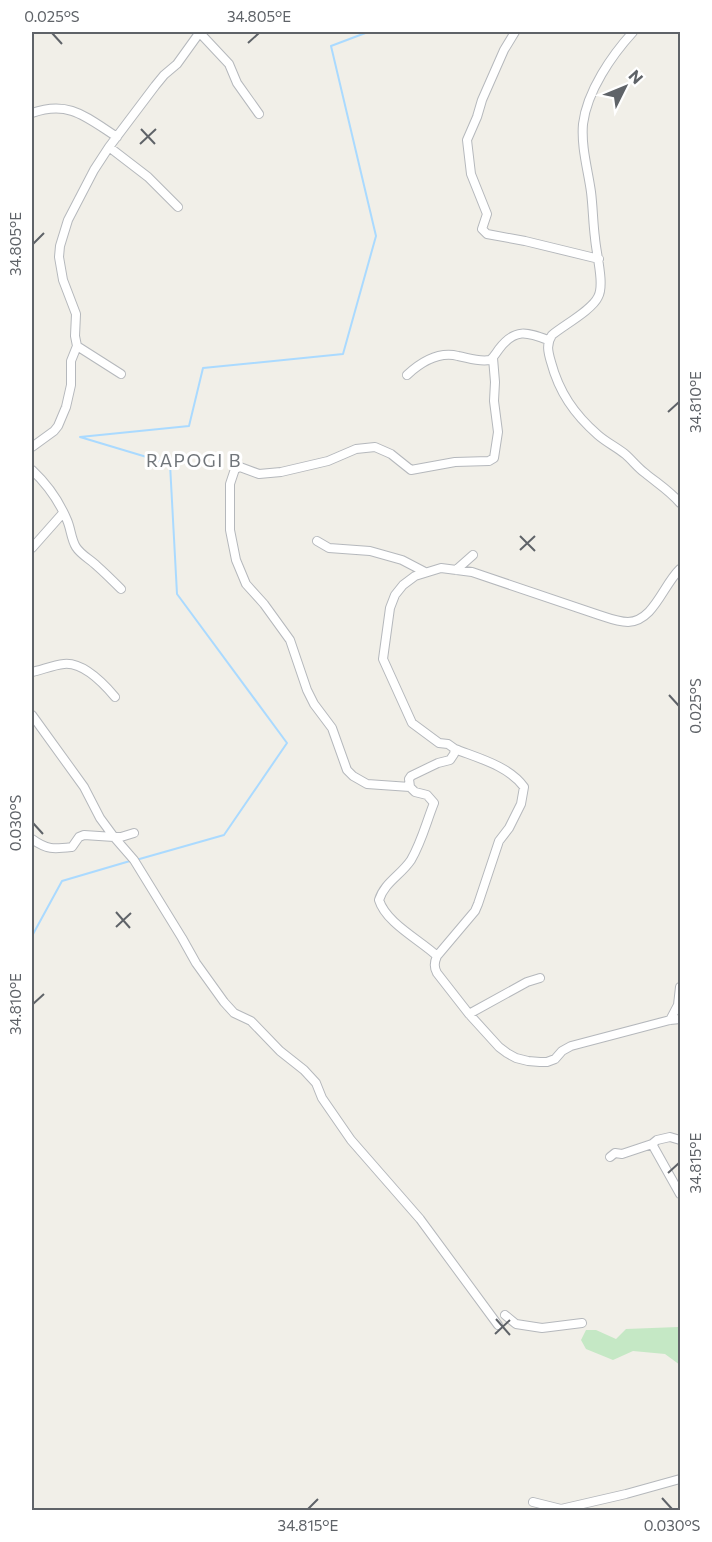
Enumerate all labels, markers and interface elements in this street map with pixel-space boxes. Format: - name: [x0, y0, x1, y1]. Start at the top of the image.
- text: 0.025°S: [24, 7, 80, 25]
- text: 34.805°E: [227, 7, 291, 25]
- north arrow: [595, 57, 655, 117]
- text: N: [625, 66, 647, 87]
- text: 34.805°E: [6, 212, 24, 276]
- text: 34.810°E: [686, 371, 704, 433]
- district label: RAPOGI B: [146, 449, 242, 471]
- text: 0.025°S: [686, 678, 704, 734]
- text: 0.030°S: [6, 794, 24, 851]
- text: 34.810°E: [6, 973, 24, 1035]
- text: 34.815°E: [686, 1132, 704, 1193]
- text: 34.815°E: [278, 1516, 339, 1534]
- text: 0.030°S: [644, 1516, 701, 1534]

